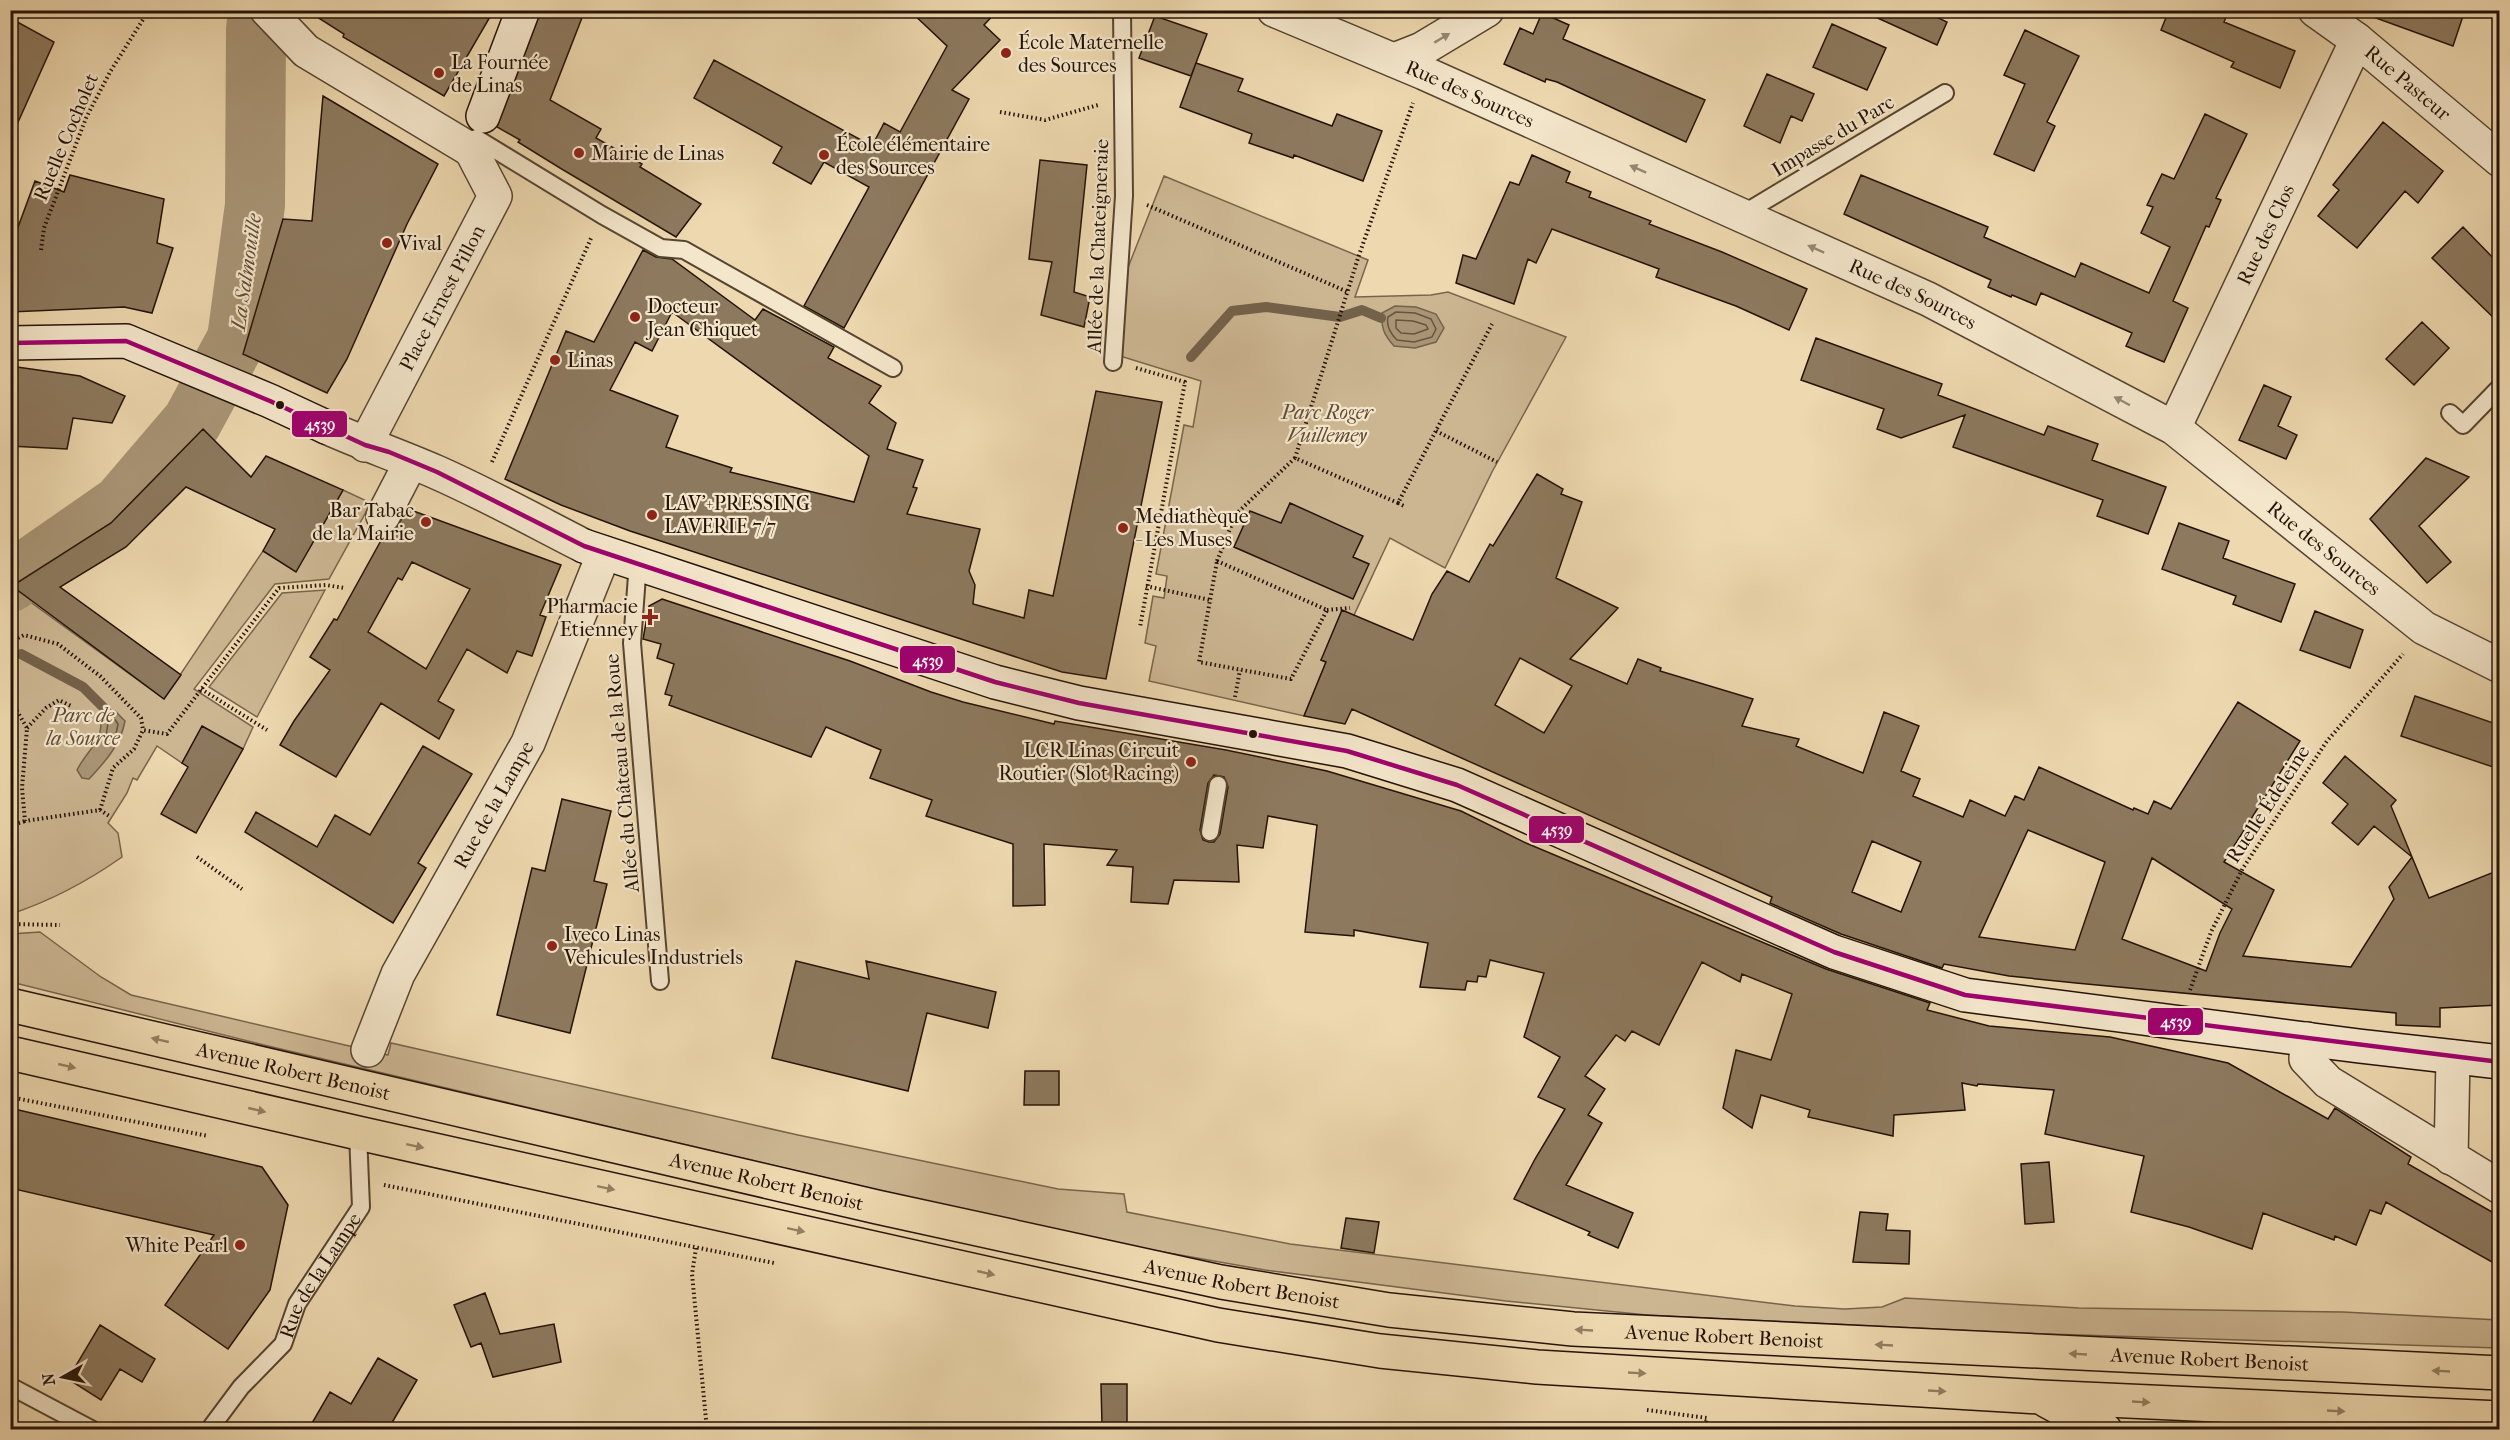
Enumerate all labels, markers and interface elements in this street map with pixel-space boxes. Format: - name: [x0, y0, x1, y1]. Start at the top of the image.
- place label: École Maternelle des Sources: [1018, 30, 1164, 77]
- one-way arrow: [1434, 32, 1450, 43]
- street label: Rue Pasteur: [2360, 40, 2456, 126]
- marker: École Maternelle des Sources: [999, 46, 1013, 60]
- place label: La Fournée de Linas: [451, 51, 548, 97]
- street label: Rue des Sources: [1402, 55, 1538, 132]
- marker: La Fournée de Linas: [432, 66, 446, 80]
- street label: Ruelle Cocholet: [29, 70, 103, 204]
- street label: Impasse du Parc: [1768, 90, 1898, 181]
- place label: École élémentaire des Sources: [836, 132, 990, 179]
- street label: Allée de la Chateigneraie: [1083, 138, 1113, 355]
- place label: Mairie de Linas: [591, 142, 724, 165]
- marker: Mairie de Linas: [572, 146, 586, 160]
- marker: École élémentaire des Sources: [817, 148, 831, 162]
- one-way arrow: [1629, 164, 1647, 174]
- street label: Rue des Clos: [2232, 180, 2299, 288]
- water label: La Salmouille: [226, 212, 266, 334]
- street label: Place Ernest Pillon: [394, 221, 490, 375]
- place label: Vival: [398, 232, 443, 255]
- marker: Vival: [380, 236, 394, 250]
- one-way arrow: [1808, 244, 1825, 253]
- street label: Rue des Sources: [1846, 254, 1980, 334]
- place label: Docteur Jean Chiquet: [645, 295, 758, 341]
- marker: Docteur Jean Chiquet: [628, 310, 642, 324]
- place label: Linas: [567, 349, 613, 372]
- marker: Linas: [548, 353, 562, 367]
- one-way arrow: [2114, 396, 2131, 406]
- unlabelled marker: [274, 399, 286, 411]
- park label: Parc Roger Vuillemey: [1280, 401, 1375, 447]
- line badge: 4539: [291, 410, 348, 438]
- text: 4539: [304, 415, 335, 435]
- place label: LAV'+PRESSING LAVERIE 7/7: [664, 492, 810, 538]
- street label: Rue des Sources: [2263, 496, 2385, 600]
- place label: Bar Tabac de la Mairie: [312, 499, 414, 545]
- place label: Mediathèque - Les Muses: [1135, 505, 1249, 551]
- marker: LAV'+PRESSING LAVERIE 7/7: [645, 508, 659, 522]
- marker: Bar Tabac de la Mairie: [419, 515, 433, 529]
- marker: Mediathèque - Les Muses: [1116, 521, 1130, 535]
- place label: Pharmacie Etienney: [547, 595, 639, 641]
- marker: Pharmacie Etienney: [643, 610, 657, 624]
- line badge: 4539: [899, 645, 956, 674]
- text: 4539: [912, 651, 943, 671]
- street label: Allée du Château de la Roue: [600, 653, 644, 894]
- park label: Parc de la Source: [45, 704, 121, 750]
- unlabelled marker: [1247, 728, 1259, 740]
- street label: Rue de la Lampe: [448, 737, 538, 872]
- place label: LCR Linas Circuit Routier (Slot Racing): [999, 739, 1179, 785]
- street label: Ruelle Édeleine: [2221, 740, 2315, 867]
- marker: LCR Linas Circuit Routier (Slot Racing): [1184, 755, 1198, 769]
- line badge: 4539: [1528, 815, 1585, 844]
- text: 4539: [1541, 820, 1572, 840]
- place label: Iveco Linas Vehicules Industriels: [563, 923, 743, 969]
- marker: Iveco Linas Vehicules Industriels: [545, 939, 559, 953]
- line badge: 4539: [2147, 1007, 2204, 1036]
- text: 4539: [2160, 1012, 2191, 1032]
- one-way arrow: [151, 1035, 169, 1045]
- street label: Avenue Robert Benoist: [193, 1037, 393, 1105]
- one-way arrow: [58, 1062, 77, 1071]
- one-way arrow: [248, 1106, 267, 1115]
- one-way arrow: [406, 1142, 425, 1151]
- street label: Avenue Robert Benoist: [666, 1147, 866, 1215]
- one-way arrow: [596, 1184, 615, 1194]
- street label: Rue de la Lampe: [274, 1208, 366, 1341]
- one-way arrow: [787, 1226, 805, 1236]
- place label: White Pearl: [124, 1234, 228, 1257]
- marker: White Pearl: [233, 1238, 247, 1252]
- street label: Avenue Robert Benoist: [1141, 1254, 1341, 1313]
- one-way arrow: [977, 1269, 996, 1278]
- street label: Avenue Robert Benoist: [1624, 1320, 1824, 1352]
- one-way arrow: [1575, 1325, 1594, 1334]
- one-way arrow: [1874, 1340, 1893, 1349]
- street label: Avenue Robert Benoist: [2109, 1343, 2309, 1375]
- north arrow: [33, 1347, 93, 1407]
- one-way arrow: [2069, 1349, 2088, 1358]
- one-way arrow: [2432, 1366, 2451, 1375]
- one-way arrow: [1628, 1369, 1647, 1378]
- text: N: [38, 1371, 59, 1387]
- one-way arrow: [1927, 1387, 1946, 1396]
- one-way arrow: [2131, 1397, 2150, 1406]
- one-way arrow: [2326, 1406, 2345, 1415]

